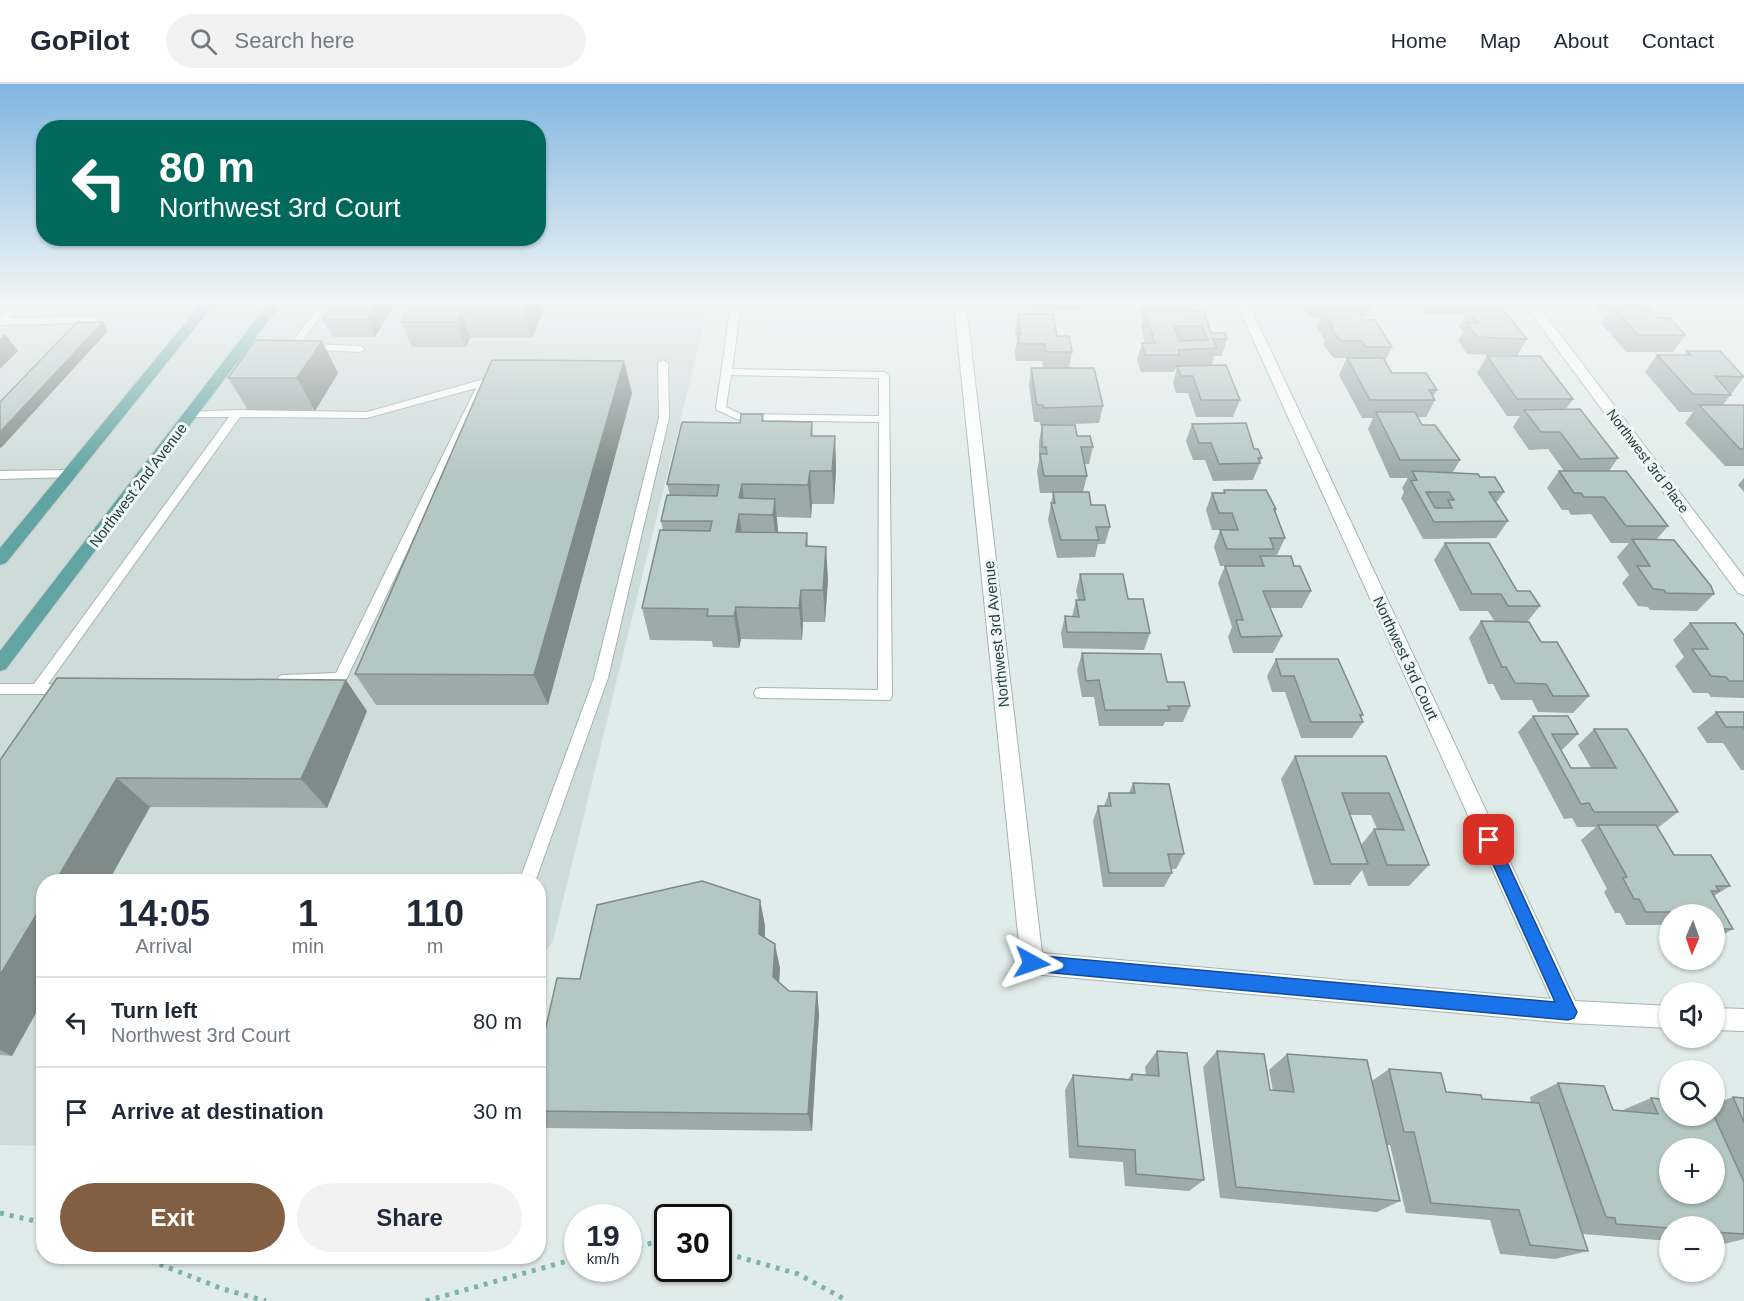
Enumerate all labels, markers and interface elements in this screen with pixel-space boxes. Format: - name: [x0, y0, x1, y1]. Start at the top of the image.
- search box: [166, 14, 586, 68]
- text: GoPilot: [30, 25, 130, 56]
- icon: search: [187, 25, 220, 58]
- text: Search here: [235, 28, 354, 53]
- text: Home: [1391, 29, 1447, 52]
- text: Map: [1480, 29, 1521, 52]
- text: About: [1554, 29, 1609, 52]
- text: Contact: [1642, 29, 1714, 52]
- icon: left: [60, 144, 138, 222]
- text: 80 m: [159, 144, 255, 191]
- text: Northwest 3rd Court: [159, 193, 401, 223]
- street label: Northwest 3rd Place: [1604, 406, 1692, 516]
- street label: Northwest 2nd Avenue: [86, 420, 190, 550]
- street label: Northwest 3rd Avenue: [980, 560, 1012, 708]
- street label: Northwest 3rd Court: [1370, 594, 1442, 723]
- pin: [1463, 814, 1514, 865]
- icon: arrive: [1472, 823, 1505, 856]
- text: 14:05: [118, 893, 210, 934]
- text: 1: [298, 893, 318, 934]
- text: 110: [406, 893, 464, 934]
- north arrow: [1659, 904, 1725, 970]
- map controls: [1659, 904, 1725, 1282]
- position arrow: [1000, 931, 1064, 995]
- text: Arrival: [136, 935, 192, 957]
- text: min: [292, 935, 324, 957]
- text: m: [427, 935, 443, 957]
- button: sound: [1659, 982, 1725, 1048]
- text: Turn left: [111, 998, 197, 1023]
- icon: left: [60, 1006, 93, 1039]
- text: 80 m: [473, 1009, 522, 1034]
- text: Northwest 3rd Court: [111, 1024, 290, 1046]
- button: search: [1659, 1060, 1725, 1126]
- icon: arrive: [60, 1096, 93, 1129]
- text: Arrive at destination: [111, 1099, 324, 1124]
- text: 30 m: [473, 1099, 522, 1124]
- button: +: [1659, 1138, 1725, 1204]
- button: Exit: [60, 1183, 285, 1252]
- button: Share: [297, 1183, 522, 1252]
- speed limit sign: 30: [654, 1204, 732, 1282]
- button: −: [1659, 1216, 1725, 1282]
- text: 19: [586, 1219, 620, 1252]
- text: km/h: [587, 1250, 619, 1267]

